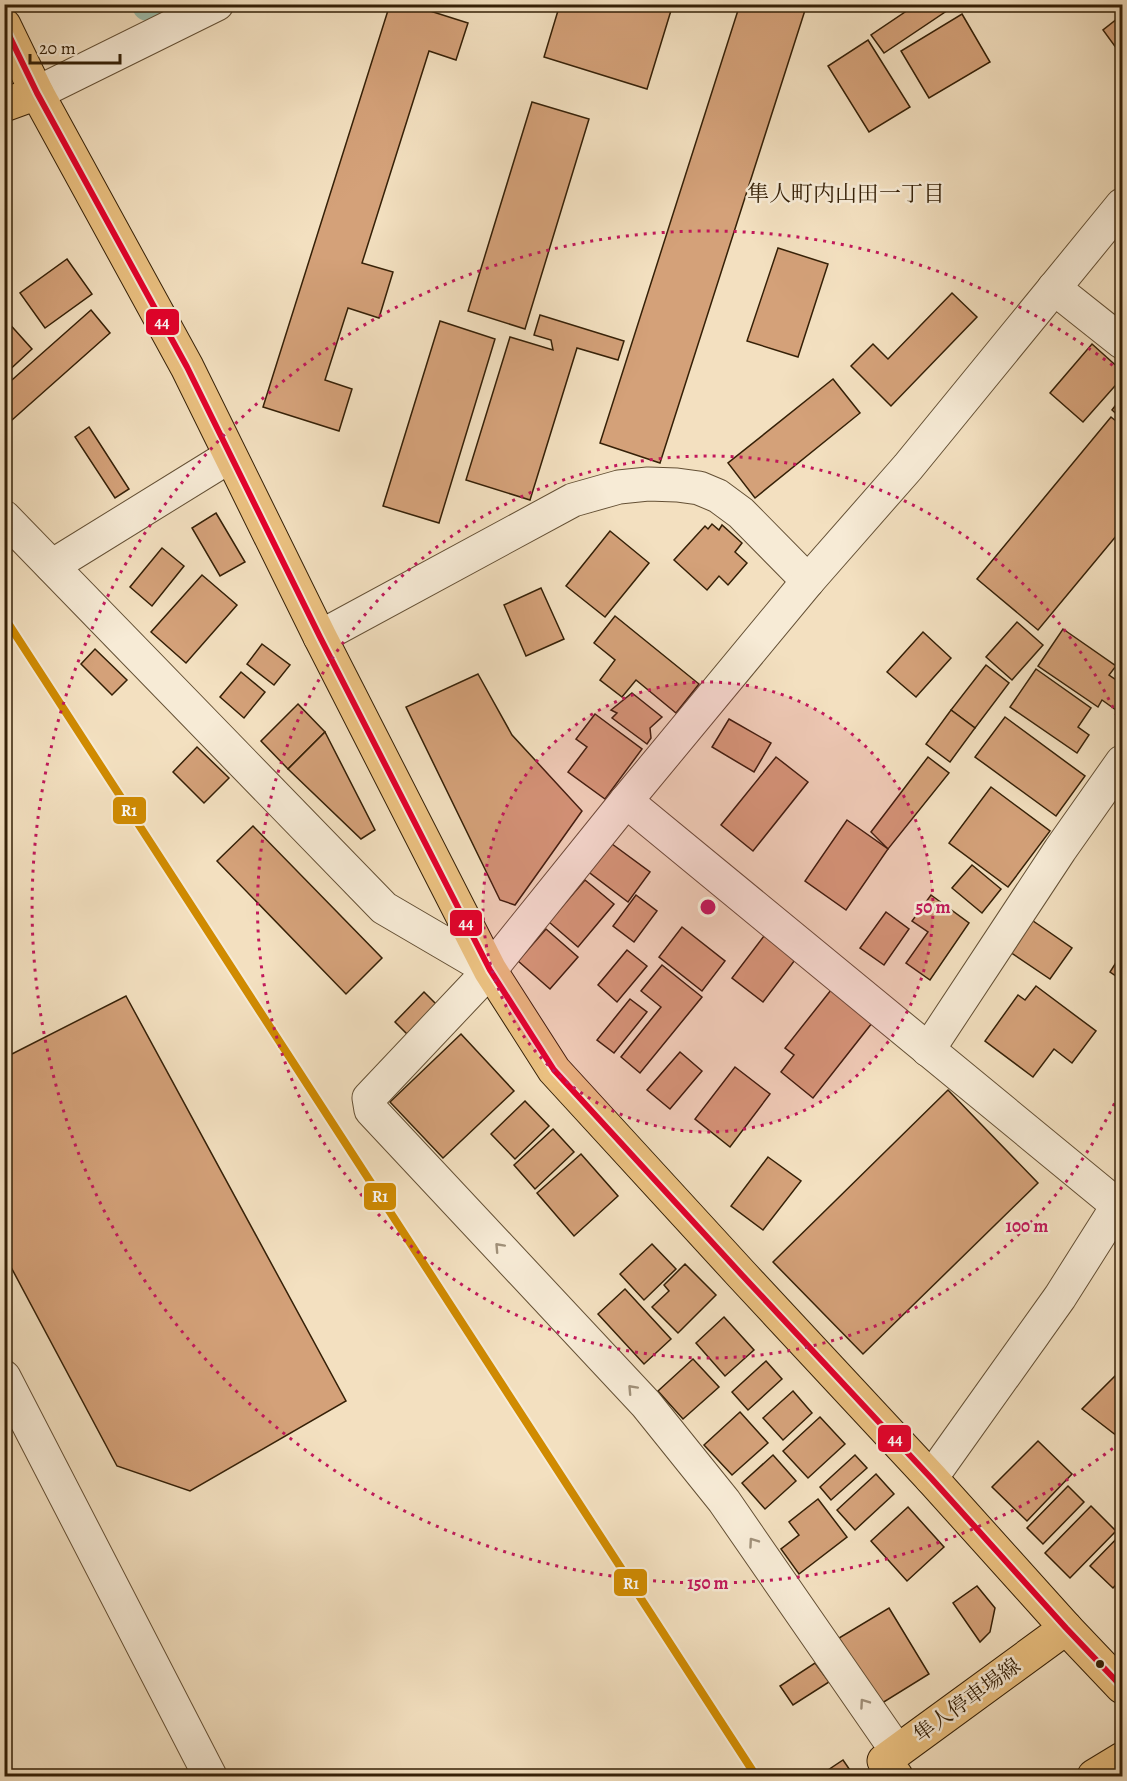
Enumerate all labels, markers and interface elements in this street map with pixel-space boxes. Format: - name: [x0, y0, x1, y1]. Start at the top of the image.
- scale bar: [30, 27, 120, 65]
- text: 20 m: [39, 36, 76, 60]
- district label: 隼人町内山田一丁目: [747, 179, 945, 209]
- line badge: 44: [145, 308, 180, 336]
- text: 44: [154, 312, 170, 334]
- line badge: R1: [112, 796, 147, 825]
- text: R1: [121, 800, 137, 822]
- text: 50 m: [916, 895, 950, 919]
- centre of rings: [698, 897, 718, 917]
- line badge: 44: [449, 909, 483, 937]
- text: 44: [458, 913, 474, 935]
- line badge: R1: [363, 1182, 397, 1211]
- text: R1: [372, 1186, 388, 1208]
- text: 100 m: [1006, 1214, 1048, 1238]
- one-way arrow: [495, 1244, 506, 1254]
- one-way arrow: [628, 1386, 639, 1396]
- line badge: 44: [877, 1424, 912, 1453]
- text: 44: [887, 1429, 903, 1451]
- one-way arrow: [749, 1538, 760, 1549]
- line badge: R1: [613, 1568, 648, 1597]
- text: 150 m: [687, 1571, 729, 1595]
- text: R1: [623, 1573, 639, 1595]
- street label: 隼人停車場線: [908, 1652, 1026, 1748]
- unlabelled marker: [1094, 1658, 1106, 1670]
- one-way arrow: [860, 1698, 871, 1709]

